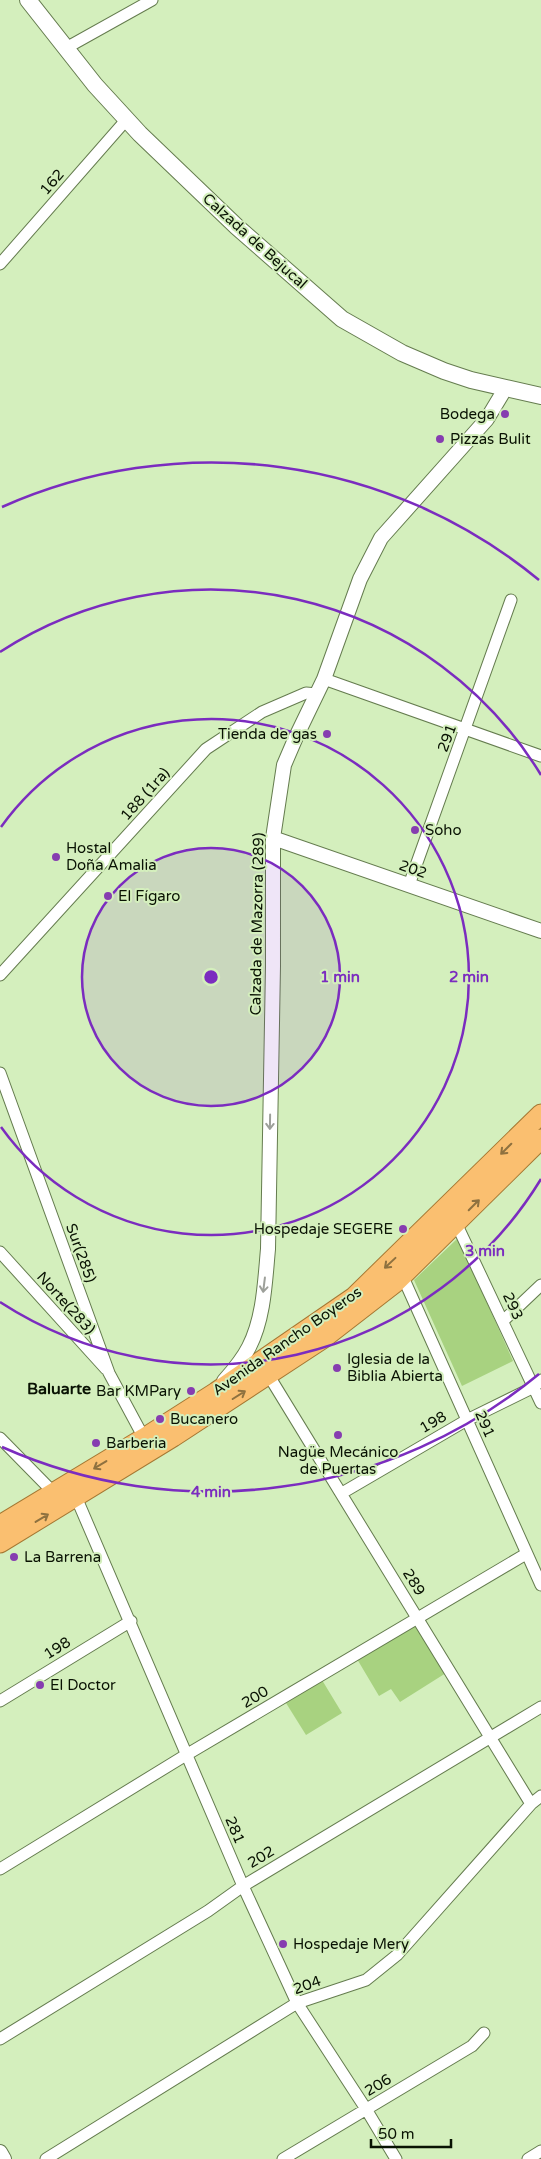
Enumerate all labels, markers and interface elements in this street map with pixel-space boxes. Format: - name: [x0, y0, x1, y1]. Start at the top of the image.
- street label: 162: [36, 165, 68, 199]
- street label: Calzada de Bejucal: [199, 189, 311, 293]
- place label: Bodega: [440, 405, 495, 423]
- marker: Bodega: [499, 408, 511, 420]
- place label: Pizzas Bulit: [450, 430, 531, 448]
- marker: Pizzas Bulit: [434, 433, 446, 445]
- street label: 291: [434, 722, 460, 754]
- place label: Tienda de gas: [218, 725, 317, 743]
- marker: Tienda de gas: [321, 728, 333, 740]
- street label: 188 (1ra): [117, 764, 173, 824]
- place label: Soho: [425, 821, 462, 839]
- marker: Soho: [409, 824, 421, 836]
- street label: Calzada de Mazorra (289): [246, 832, 268, 1016]
- place label: Hostal Doña Amalia: [66, 839, 157, 874]
- marker: Hostal Doña Amalia: [50, 851, 62, 863]
- street label: 202: [397, 856, 429, 882]
- place label: El Fígaro: [118, 887, 180, 905]
- marker: El Fígaro: [102, 890, 114, 902]
- centre of rings: [202, 968, 220, 986]
- text: 1 min: [320, 968, 360, 986]
- text: 2 min: [449, 968, 489, 986]
- one-way arrow: [265, 1114, 275, 1130]
- one-way arrow: [500, 1143, 513, 1155]
- one-way arrow: [468, 1199, 480, 1212]
- place label: Hospedaje SEGERE: [254, 1220, 393, 1238]
- street label: Sur(285): [62, 1221, 100, 1285]
- marker: Hospedaje SEGERE: [397, 1223, 409, 1235]
- text: 3 min: [465, 1242, 505, 1260]
- one-way arrow: [384, 1257, 397, 1269]
- street label: Norte(283): [33, 1268, 99, 1338]
- one-way arrow: [259, 1276, 269, 1292]
- street label: Avenida Rancho Boyeros: [209, 1283, 365, 1399]
- street label: 293: [499, 1289, 527, 1323]
- place label: Iglesia de la Biblia Abierta: [347, 1350, 443, 1385]
- marker: Iglesia de la Biblia Abierta: [331, 1362, 343, 1374]
- district label: Baluarte: [27, 1379, 91, 1399]
- place label: Bar KMPary: [96, 1382, 181, 1400]
- marker: Bar KMPary: [185, 1385, 197, 1397]
- one-way arrow: [232, 1390, 246, 1400]
- street label: 198: [416, 1407, 450, 1437]
- street label: 291: [471, 1407, 499, 1441]
- place label: Bucanero: [170, 1410, 238, 1428]
- marker: Bucanero: [154, 1413, 166, 1425]
- marker: Nagüe Mecánico de Puertas: [332, 1429, 344, 1441]
- place label: Barberia: [106, 1434, 166, 1452]
- marker: Barberia: [90, 1437, 102, 1449]
- place label: Nagüe Mecánico de Puertas: [278, 1443, 398, 1478]
- one-way arrow: [93, 1460, 107, 1470]
- text: 4 min: [191, 1483, 231, 1501]
- one-way arrow: [34, 1512, 48, 1522]
- place label: La Barrena: [24, 1548, 101, 1566]
- marker: La Barrena: [8, 1551, 20, 1563]
- street label: 289: [399, 1565, 429, 1599]
- street label: 198: [40, 1633, 74, 1663]
- place label: El Doctor: [50, 1676, 116, 1694]
- marker: El Doctor: [34, 1679, 46, 1691]
- street label: 200: [238, 1682, 272, 1712]
- street label: 281: [221, 1813, 249, 1847]
- street label: 202: [244, 1842, 278, 1872]
- place label: Hospedaje Mery: [293, 1935, 409, 1953]
- marker: Hospedaje Mery: [277, 1938, 289, 1950]
- street label: 204: [291, 1972, 323, 1998]
- street label: 206: [361, 2070, 395, 2100]
- scale bar: [371, 2116, 451, 2148]
- text: 50 m: [378, 2125, 415, 2143]

